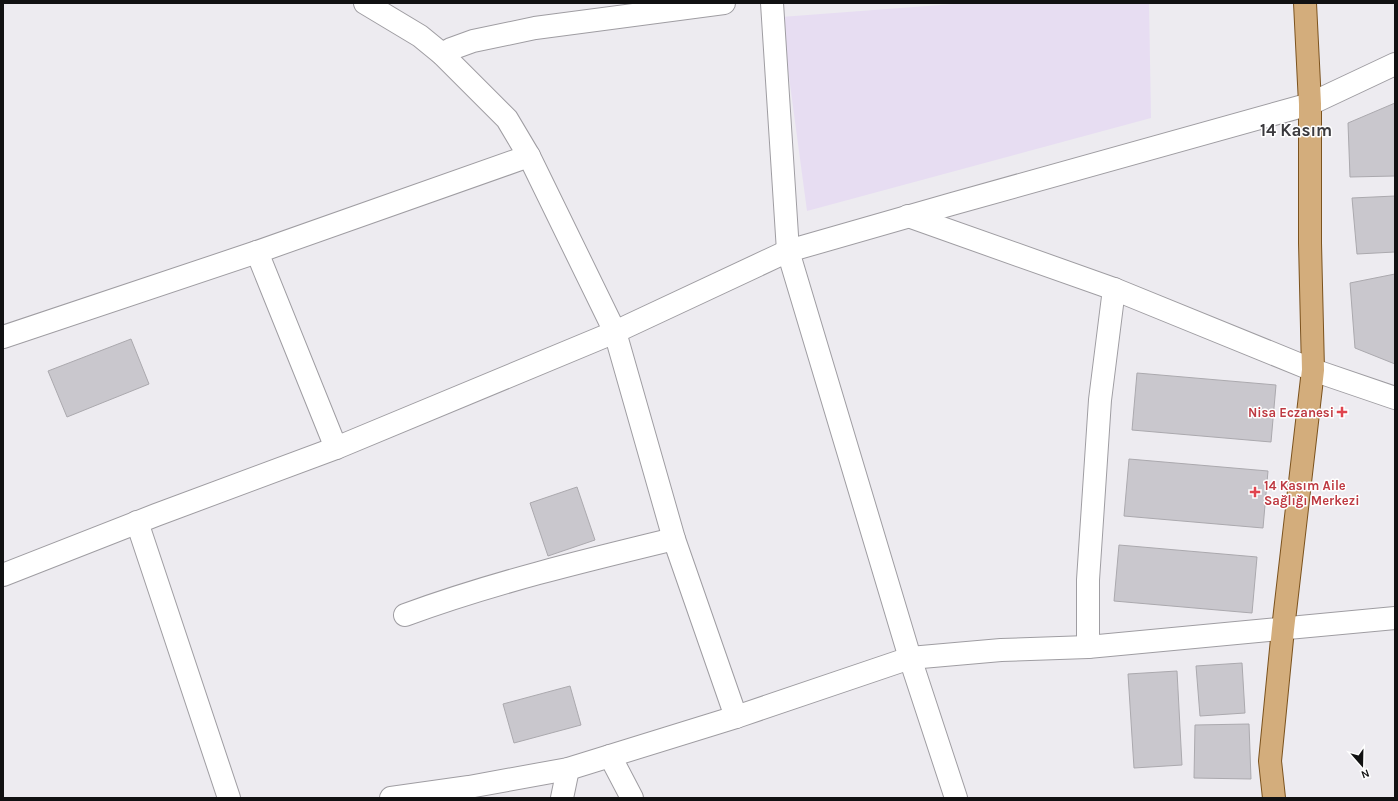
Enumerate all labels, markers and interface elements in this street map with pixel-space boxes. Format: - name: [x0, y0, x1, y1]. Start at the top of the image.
- district label: 14 Kasım: [1260, 120, 1332, 140]
- place label: Nisa Eczanesi: [1248, 405, 1334, 420]
- marker: Nisa Eczanesi: [1337, 407, 1347, 417]
- place label: 14 Kasım Aile Sağlığı Merkezi: [1264, 478, 1359, 508]
- marker: 14 Kasım Aile Sağlığı Merkezi: [1249, 486, 1261, 498]
- north arrow: [1342, 745, 1382, 785]
- text: N: [1359, 766, 1371, 781]

